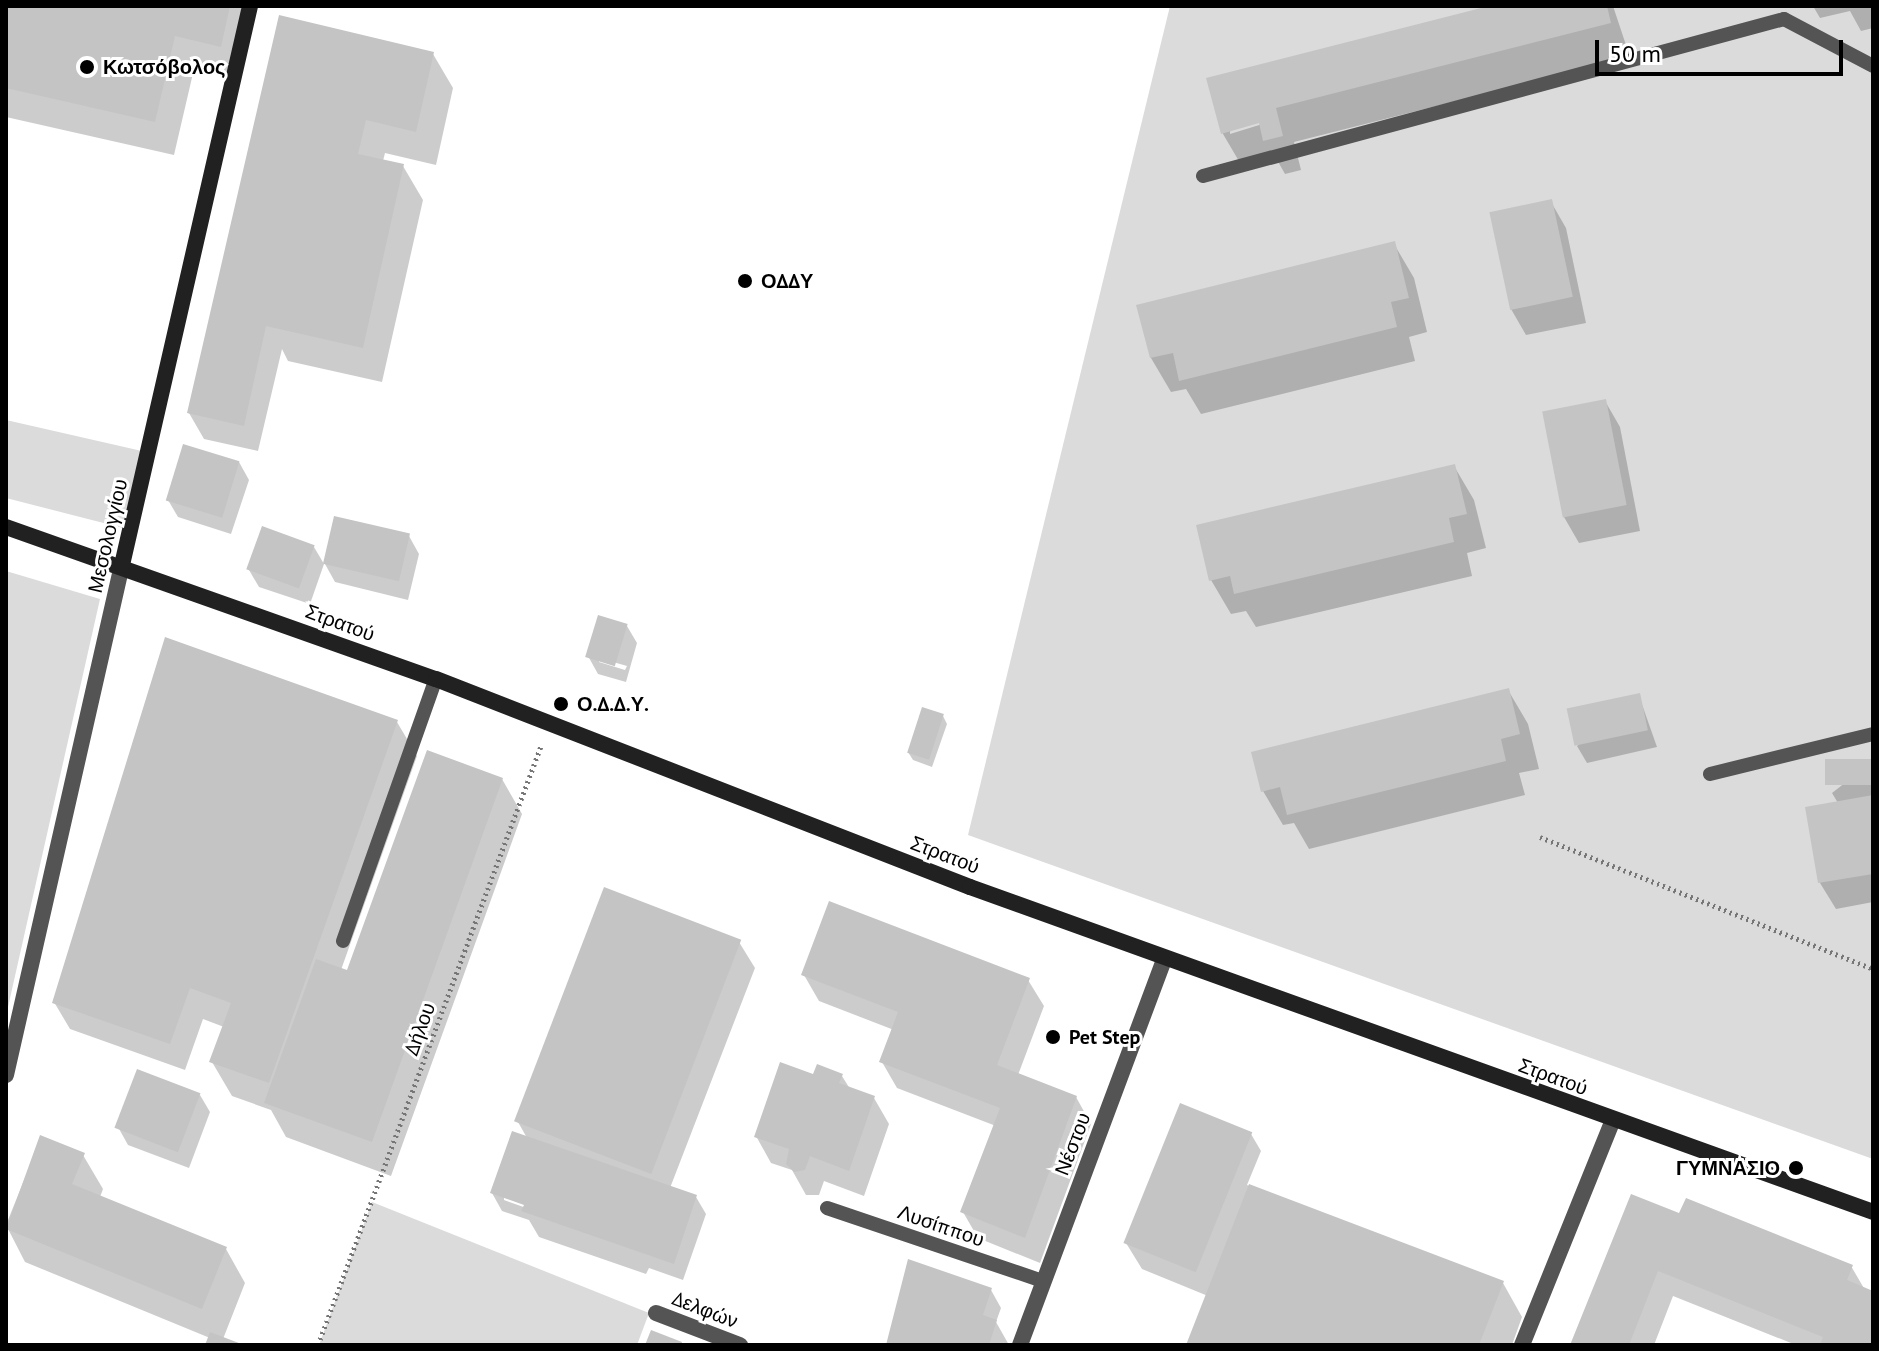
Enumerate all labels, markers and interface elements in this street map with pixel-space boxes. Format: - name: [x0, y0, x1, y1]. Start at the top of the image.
- scale bar: [1599, 24, 1847, 74]
- text: 50 m: [1609, 38, 1661, 69]
- place label: Κωτσόβολος: [103, 55, 226, 79]
- marker: Κωτσόβολος: [78, 58, 96, 76]
- place label: ΟΔΔΥ: [761, 269, 813, 293]
- marker: ΟΔΔΥ: [736, 272, 754, 290]
- street label: Μεσολογγίου: [83, 477, 133, 595]
- street label: Στρατού: [302, 599, 378, 647]
- place label: Ο.Δ.Δ.Υ.: [577, 692, 649, 716]
- marker: Ο.Δ.Δ.Υ.: [552, 695, 570, 713]
- street label: Στρατού: [907, 831, 983, 879]
- street label: Δήλου: [399, 999, 441, 1059]
- place label: Pet Step: [1069, 1025, 1140, 1049]
- marker: Pet Step: [1044, 1028, 1062, 1046]
- street label: Στρατού: [1515, 1053, 1591, 1101]
- street label: Νέστου: [1050, 1109, 1096, 1179]
- place label: ΓΥΜΝΑΣΙΟ: [1676, 1156, 1780, 1180]
- marker: ΓΥΜΝΑΣΙΟ: [1787, 1159, 1805, 1177]
- street label: Λυσίππου: [895, 1200, 987, 1252]
- street label: Δελφών: [669, 1287, 741, 1333]

